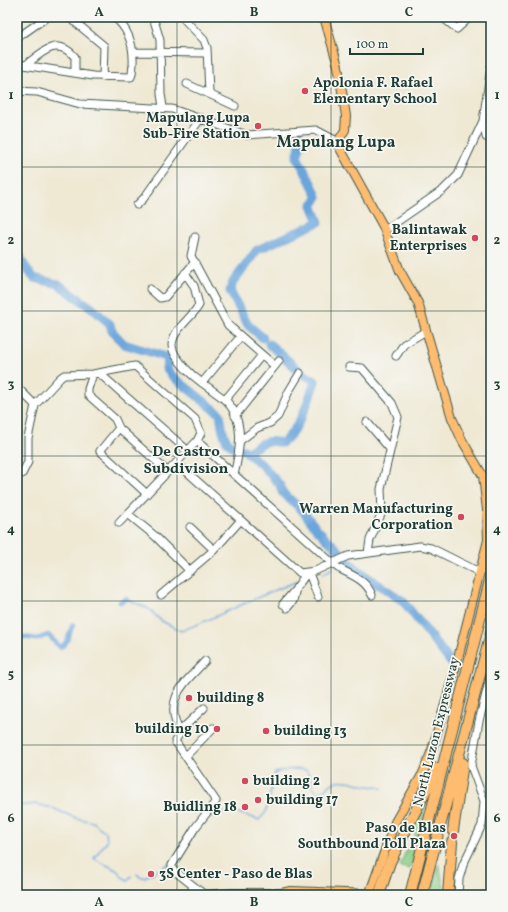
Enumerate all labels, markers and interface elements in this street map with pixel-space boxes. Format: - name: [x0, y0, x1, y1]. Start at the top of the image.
- text: A: [94, 4, 104, 22]
- text: B: [250, 4, 259, 22]
- text: C: [405, 4, 413, 22]
- scale bar: [350, 30, 423, 56]
- text: 100 m: [356, 37, 389, 53]
- place label: Apolonia F. Rafael Elementary School: [313, 74, 437, 109]
- marker: Apolonia F. Rafael Elementary School: [300, 86, 310, 96]
- text: 1: [8, 87, 14, 105]
- text: 1: [494, 87, 500, 105]
- place label: Mapulang Lupa Sub-Fire Station: [143, 109, 250, 144]
- marker: Mapulang Lupa Sub-Fire Station: [253, 121, 263, 131]
- district label: Mapulang Lupa: [277, 132, 396, 154]
- place label: Balintawak Enterprises: [390, 221, 468, 256]
- text: 2: [8, 232, 15, 250]
- text: 2: [494, 232, 501, 250]
- marker: Balintawak Enterprises: [470, 233, 480, 243]
- text: 3: [8, 376, 15, 394]
- text: 3: [494, 376, 501, 394]
- district label: De Castro Subdivision: [144, 442, 229, 480]
- place label: Warren Manufacturing Corporation: [299, 500, 453, 535]
- marker: Warren Manufacturing Corporation: [456, 512, 466, 522]
- text: 4: [7, 521, 15, 539]
- text: 4: [493, 521, 501, 539]
- street label: North Luzon Expressway: [409, 655, 465, 809]
- text: 5: [8, 666, 14, 684]
- text: 5: [494, 666, 500, 684]
- place label: building 8: [197, 689, 264, 708]
- marker: building 8: [184, 693, 194, 703]
- place label: building 10: [135, 720, 209, 739]
- place label: building 13: [274, 722, 347, 741]
- marker: building 10: [212, 724, 222, 734]
- marker: building 13: [261, 726, 271, 736]
- place label: building 2: [253, 772, 320, 791]
- marker: building 2: [240, 776, 250, 786]
- place label: building 17: [266, 791, 338, 810]
- marker: building 17: [253, 795, 263, 805]
- place label: Buidling 18: [163, 798, 237, 817]
- marker: Buidling 18: [240, 802, 250, 812]
- text: 6: [7, 810, 15, 828]
- text: 6: [493, 810, 501, 828]
- place label: Paso de Blas Southbound Toll Plaza: [298, 819, 446, 854]
- marker: Paso de Blas Southbound Toll Plaza: [449, 831, 459, 841]
- place label: 3S Center - Paso de Blas: [159, 865, 312, 884]
- marker: 3S Center - Paso de Blas: [146, 869, 156, 879]
- text: A: [94, 894, 104, 912]
- text: B: [250, 894, 259, 912]
- text: C: [405, 894, 413, 912]

